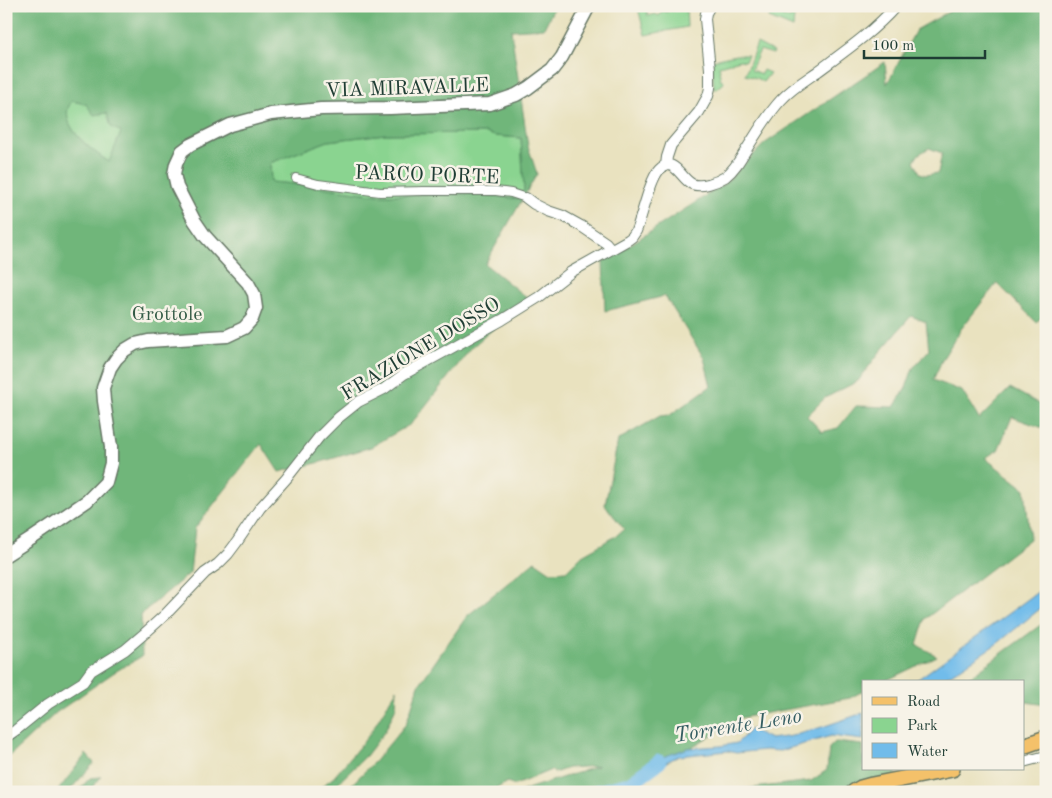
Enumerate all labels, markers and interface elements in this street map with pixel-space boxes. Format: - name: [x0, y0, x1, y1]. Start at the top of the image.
- scale bar: [864, 28, 986, 60]
- text: 100 m: [872, 39, 914, 54]
- street label: VIA MIRAVALLE: [325, 76, 489, 102]
- street label: PARCO PORTE: [354, 163, 500, 189]
- street label: FRAZIONE DOSSO: [338, 294, 504, 405]
- park label: Grottole: [131, 305, 203, 325]
- legend: [862, 680, 1024, 770]
- text: Road: [907, 695, 941, 710]
- water label: Torrente Leno: [673, 706, 803, 747]
- text: Park: [907, 719, 938, 734]
- text: Water: [907, 745, 948, 760]

